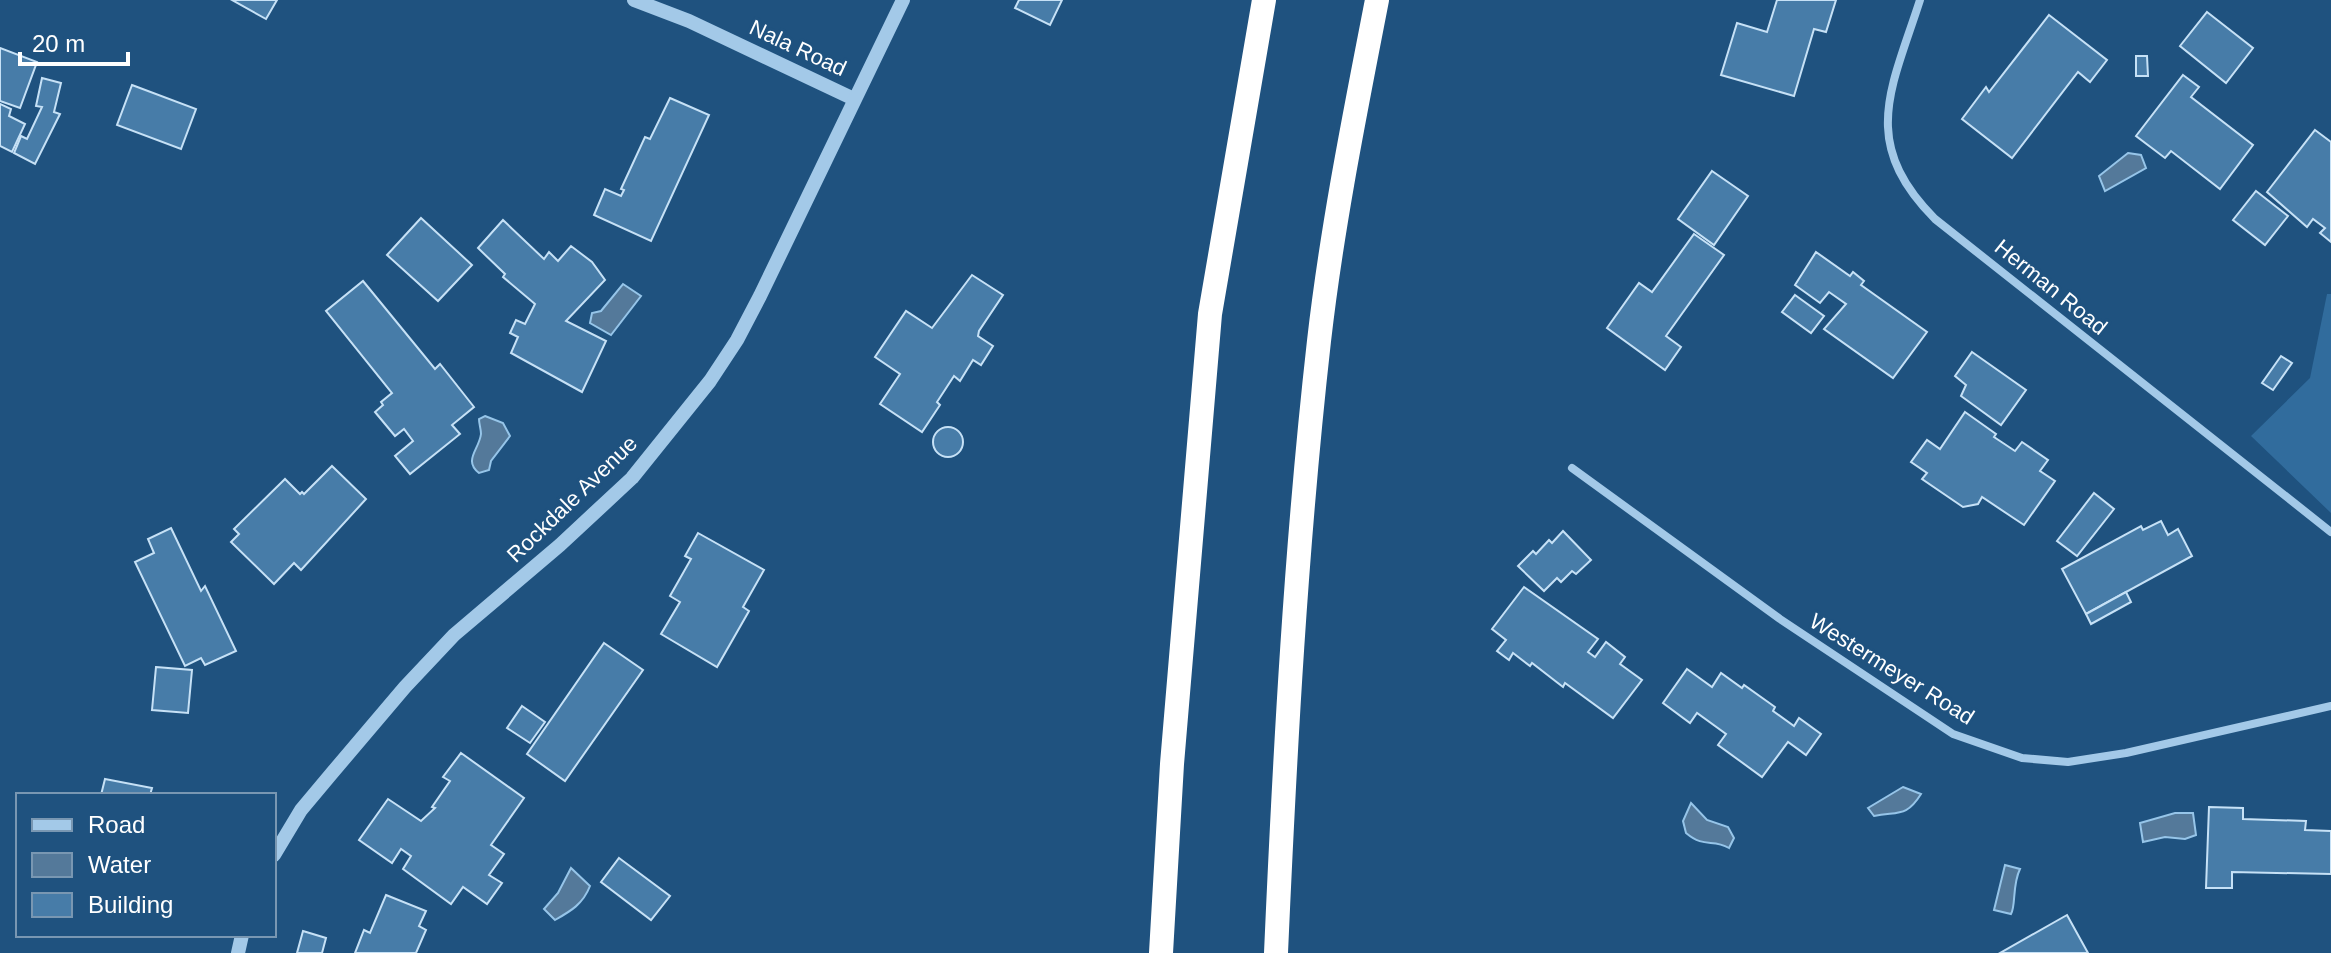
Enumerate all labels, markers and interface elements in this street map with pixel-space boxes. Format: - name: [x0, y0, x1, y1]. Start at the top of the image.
- street label: Nala Road: [746, 15, 850, 81]
- scale bar: [20, 16, 128, 66]
- text: 20 m: [32, 30, 85, 57]
- street label: Herman Road: [1990, 234, 2112, 340]
- street label: Rockdale Avenue: [502, 431, 642, 567]
- street label: Westermeyer Road: [1805, 608, 1979, 730]
- legend: [16, 793, 276, 937]
- text: Road: [88, 811, 145, 838]
- text: Water: [88, 851, 151, 878]
- text: Building: [88, 891, 173, 918]

